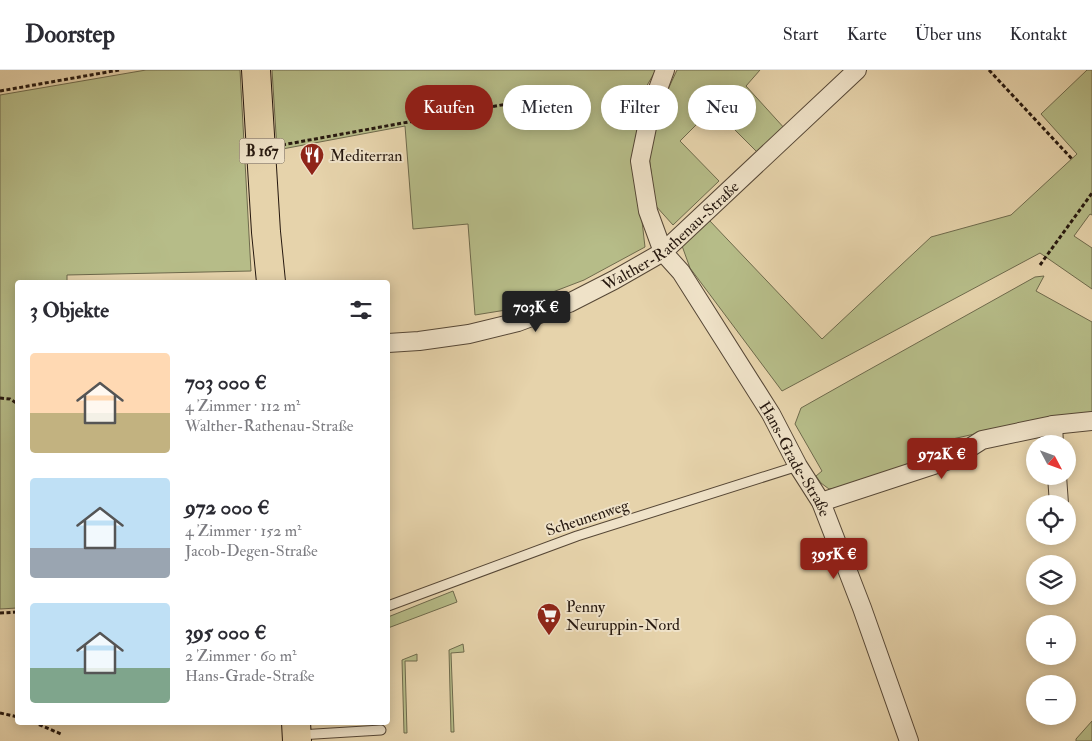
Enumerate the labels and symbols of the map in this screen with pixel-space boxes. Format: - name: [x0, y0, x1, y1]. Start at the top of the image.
- road number: B 167: [240, 138, 284, 164]
- restaurant icon: Mediterran: [299, 142, 325, 176]
- place label: Mediterran: [330, 146, 403, 166]
- street label: Walther-Rathenau-Straße: [598, 177, 744, 296]
- pin: 703K €: [495, 290, 577, 333]
- street label: Hans-Grade-Straße: [754, 398, 835, 520]
- north arrow: [1026, 435, 1076, 485]
- pin: 972K €: [901, 438, 983, 480]
- street label: Scheunenweg: [543, 495, 632, 541]
- pin: 395K €: [793, 538, 875, 580]
- place label: Penny Neuruppin-Nord: [566, 597, 680, 636]
- supermarket icon: Penny Neuruppin-Nord: [536, 602, 562, 636]

